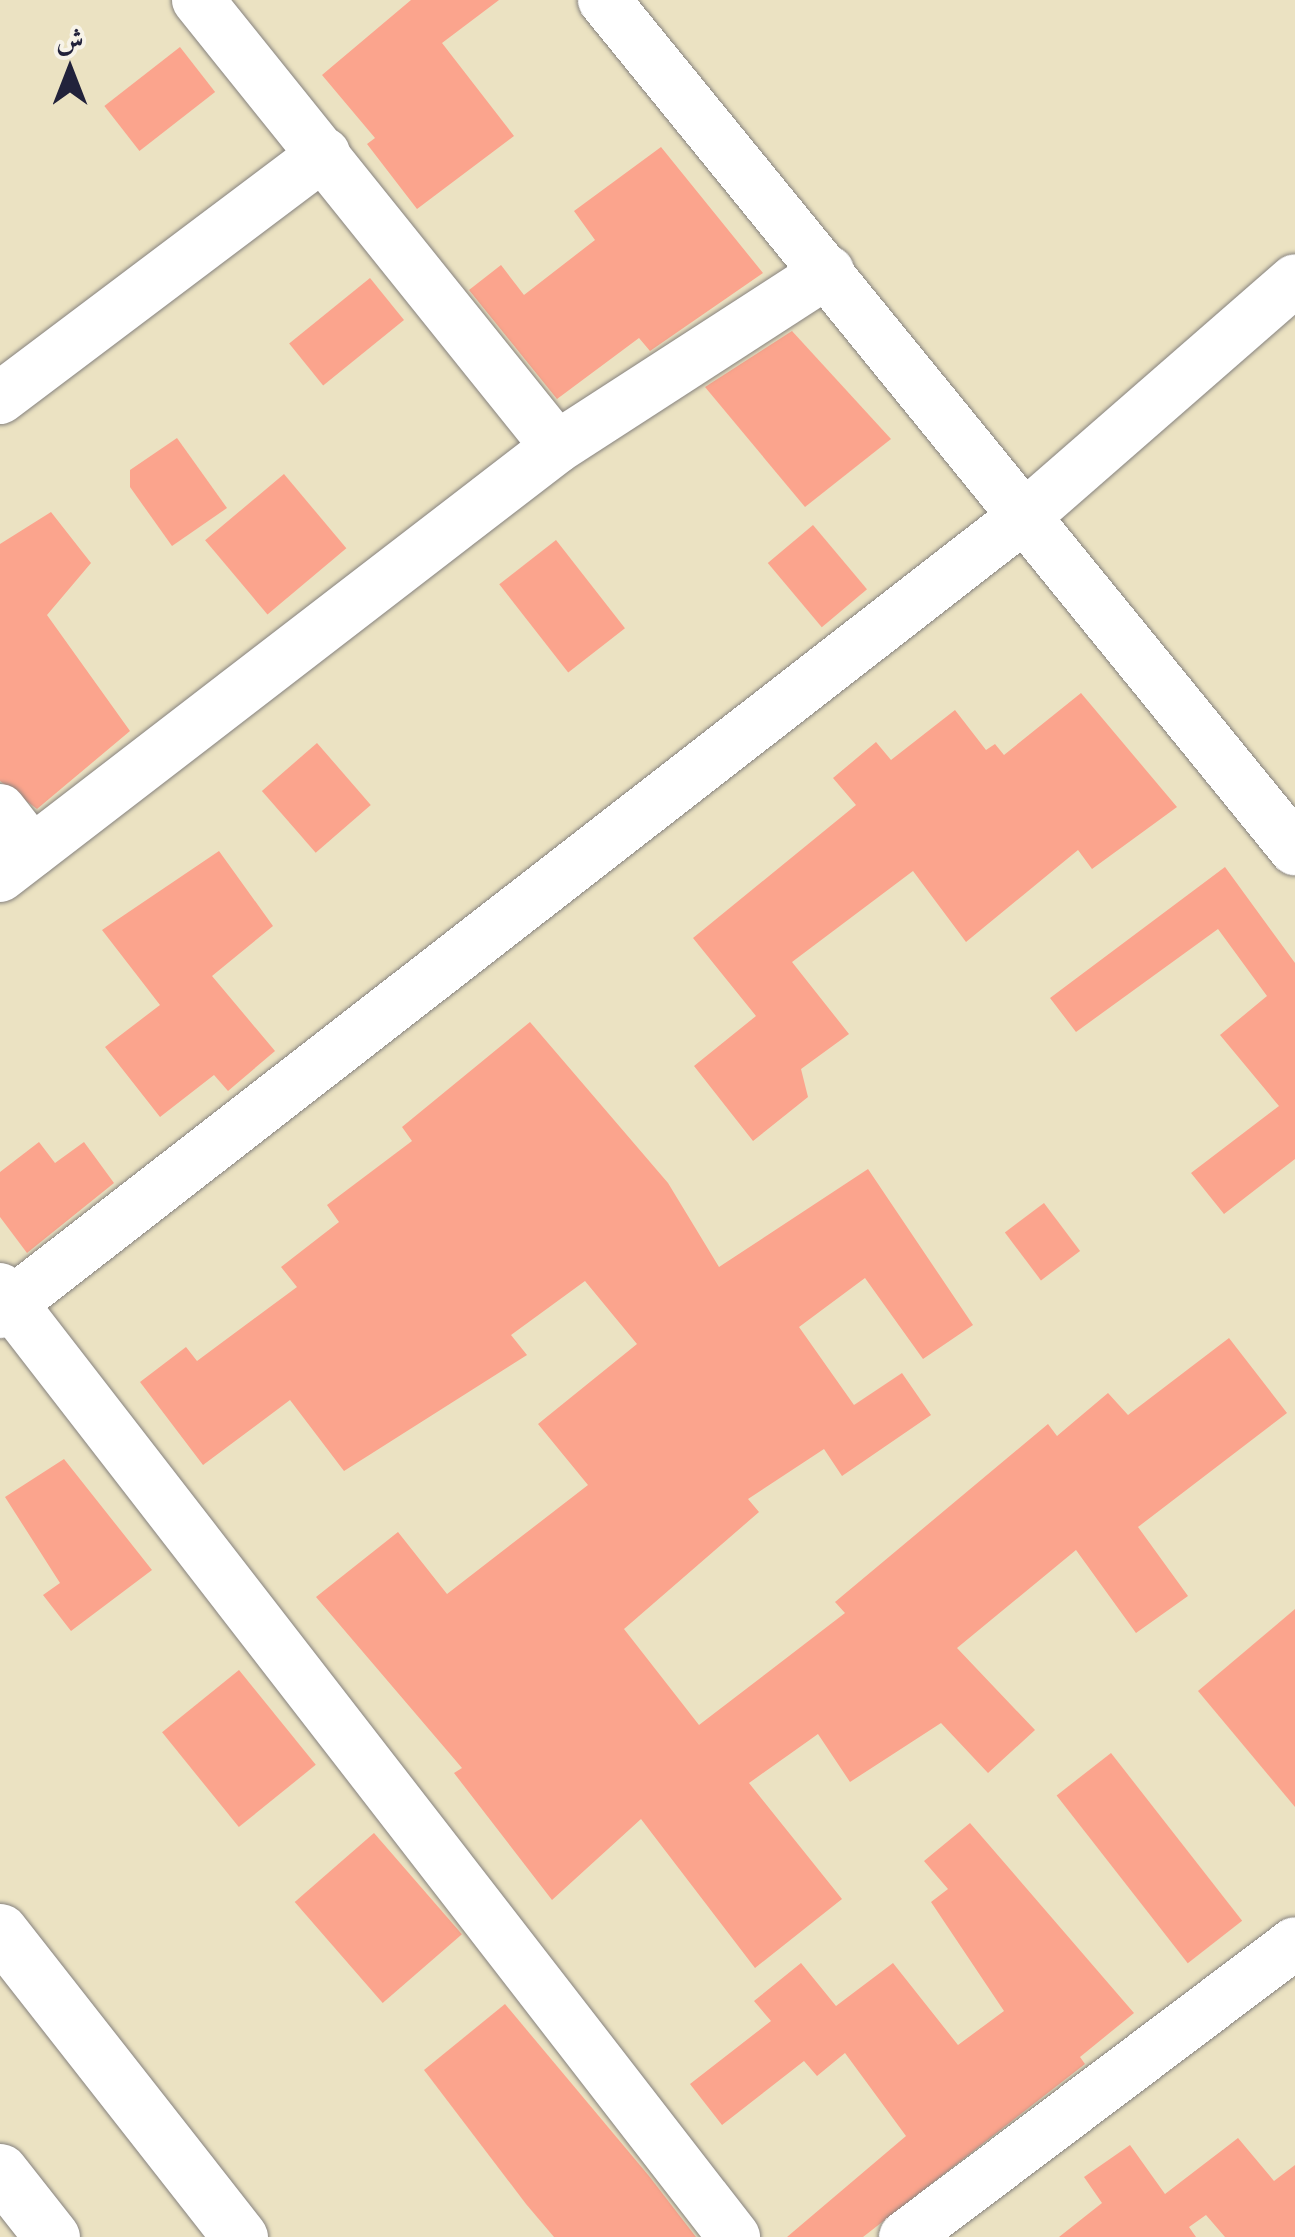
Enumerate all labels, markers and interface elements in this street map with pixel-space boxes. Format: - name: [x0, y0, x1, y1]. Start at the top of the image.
- north arrow: [20, 20, 120, 120]
- text: ش: [56, 23, 84, 56]

